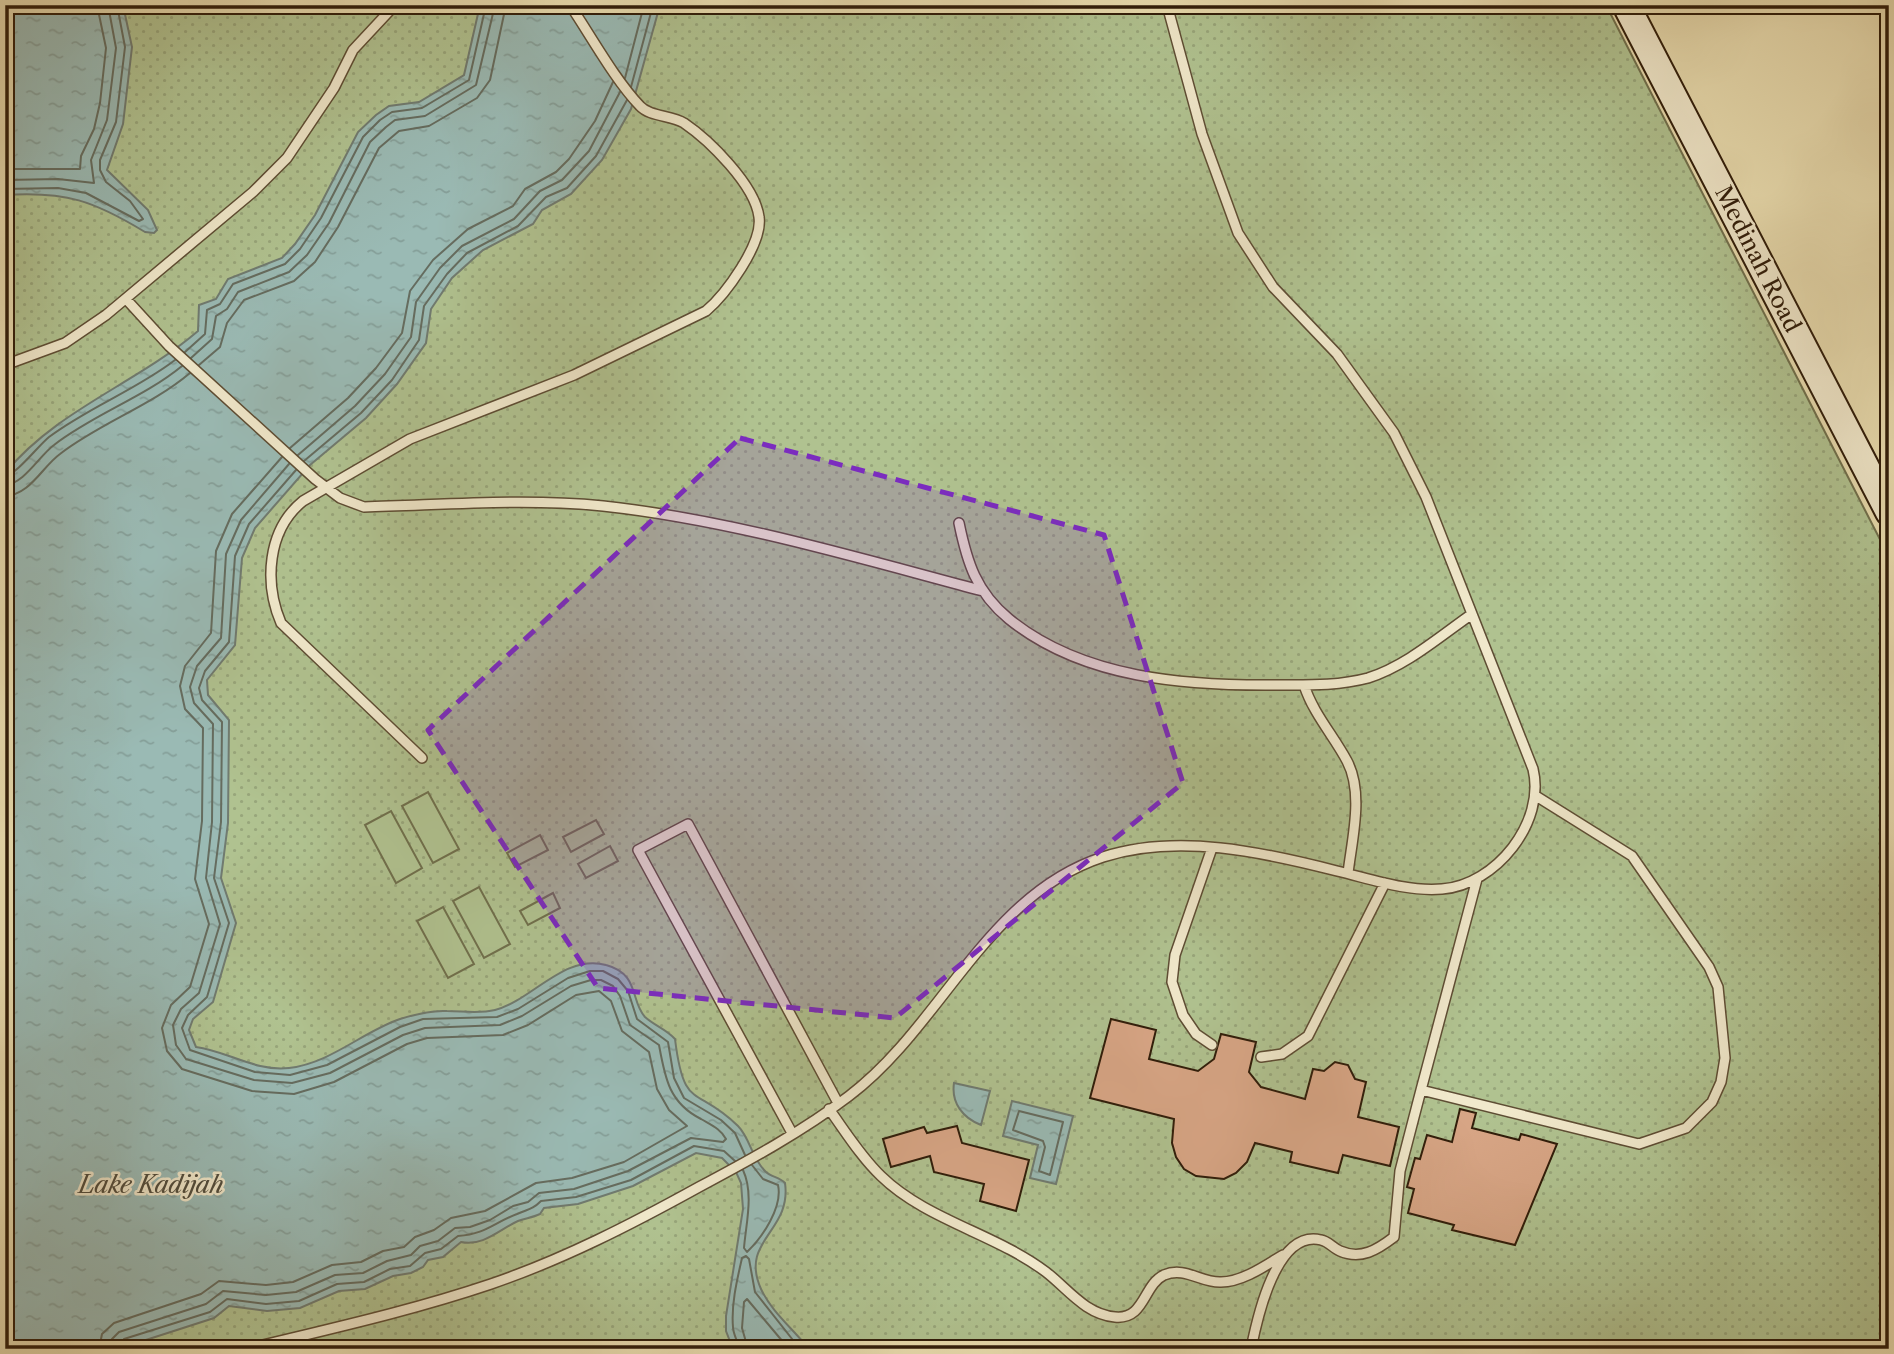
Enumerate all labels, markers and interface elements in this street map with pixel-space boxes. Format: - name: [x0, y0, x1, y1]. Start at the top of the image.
- street label: Medinah Road: [1709, 181, 1807, 337]
- water label: Lake Kadijah: [76, 1170, 224, 1199]

